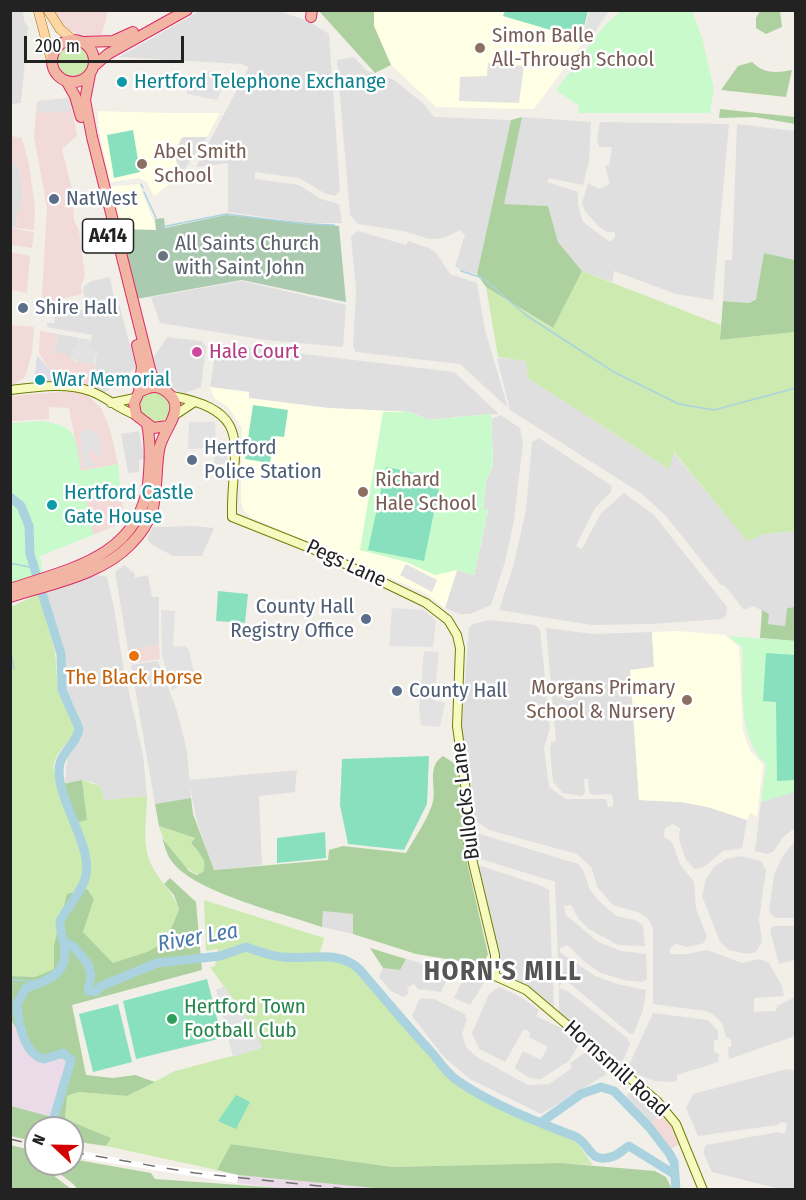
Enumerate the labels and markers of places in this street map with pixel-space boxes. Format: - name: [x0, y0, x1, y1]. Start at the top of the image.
- place label: Simon Balle All-Through School: [492, 23, 654, 73]
- marker: Simon Balle All-Through School: [473, 41, 487, 55]
- place label: Hertford Telephone Exchange: [134, 69, 386, 95]
- marker: Hertford Telephone Exchange: [115, 75, 129, 89]
- place label: Abel Smith School: [154, 139, 247, 189]
- marker: Abel Smith School: [135, 157, 149, 171]
- place label: NatWest: [66, 186, 138, 212]
- marker: NatWest: [47, 192, 61, 206]
- place label: All Saints Church with Saint John: [175, 231, 319, 281]
- marker: All Saints Church with Saint John: [156, 249, 170, 263]
- place label: Shire Hall: [35, 295, 118, 321]
- marker: Shire Hall: [16, 301, 30, 315]
- place label: Hale Court: [209, 339, 299, 365]
- marker: Hale Court: [190, 345, 204, 359]
- place label: War Memorial: [52, 367, 170, 393]
- marker: War Memorial: [33, 373, 47, 387]
- place label: Hertford Police Station: [204, 435, 322, 485]
- marker: Hertford Police Station: [185, 453, 199, 467]
- place label: Richard Hale School: [375, 467, 477, 517]
- place label: Hertford Castle Gate House: [64, 480, 194, 530]
- marker: Richard Hale School: [356, 485, 370, 499]
- marker: Hertford Castle Gate House: [45, 498, 59, 512]
- place label: County Hall Registry Office: [230, 594, 354, 644]
- marker: County Hall Registry Office: [359, 612, 373, 626]
- marker: The Black Horse: [127, 649, 141, 663]
- place label: The Black Horse: [65, 665, 203, 691]
- place label: Morgans Primary School & Nursery: [526, 675, 675, 725]
- place label: County Hall: [409, 678, 507, 704]
- marker: County Hall: [390, 684, 404, 698]
- marker: Morgans Primary School & Nursery: [680, 693, 694, 707]
- place label: Hertford Town Football Club: [184, 994, 306, 1044]
- marker: Hertford Town Football Club: [165, 1012, 179, 1026]

